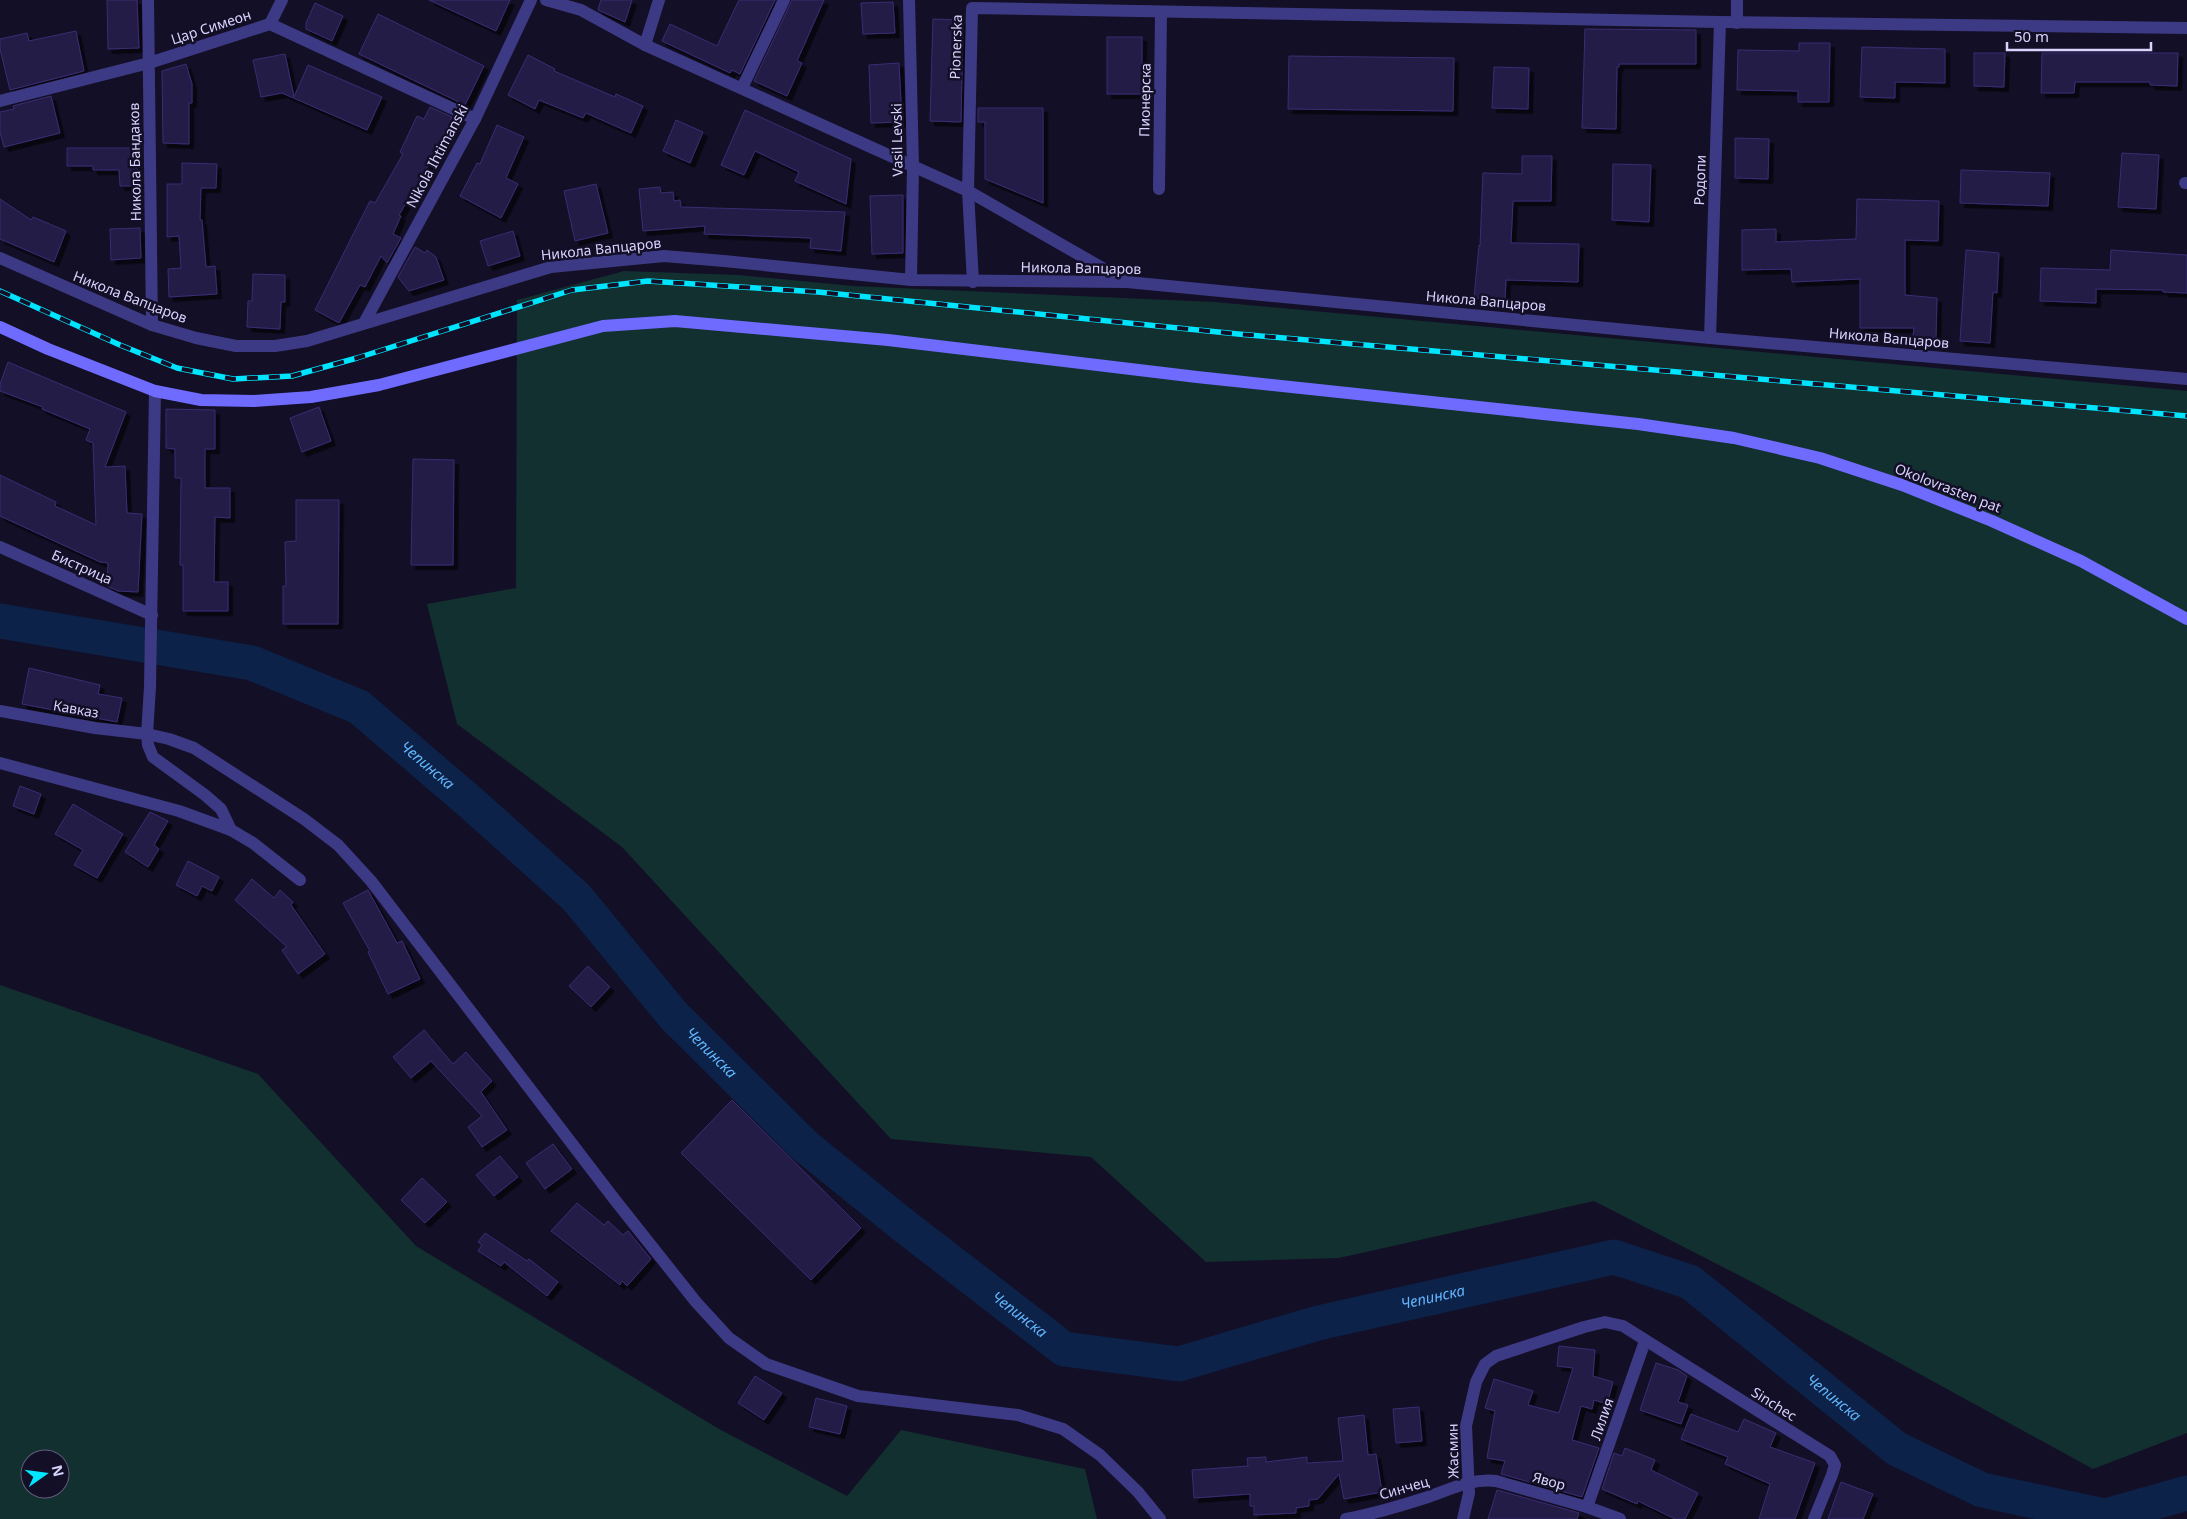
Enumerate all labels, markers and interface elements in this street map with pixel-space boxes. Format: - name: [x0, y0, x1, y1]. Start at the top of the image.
- street label: Цар Симеон: [168, 5, 253, 48]
- street label: Pionerska: [945, 14, 966, 80]
- scale bar: [2007, 20, 2151, 52]
- text: 50 m: [2014, 26, 2049, 46]
- street label: Пионерска: [1134, 63, 1155, 137]
- street label: Nikola Ihtimanski: [401, 101, 472, 211]
- street label: Никола Бандаков: [124, 102, 145, 222]
- street label: Vasil Levski: [886, 103, 907, 177]
- street label: Родопи: [1689, 154, 1710, 206]
- street label: Никола Вапцаров: [540, 233, 662, 264]
- street label: Никола Вапцаров: [1021, 257, 1142, 278]
- street label: Никола Вапцаров: [70, 266, 190, 327]
- street label: Никола Вапцаров: [1425, 286, 1547, 315]
- street label: Никола Вапцаров: [1828, 323, 1950, 352]
- street label: Okolovrasten pat: [1892, 458, 2004, 517]
- street label: Бистрица: [49, 545, 115, 588]
- street label: Кавказ: [52, 695, 101, 722]
- water label: Чепинска: [397, 736, 459, 794]
- water label: Чепинска: [682, 1022, 742, 1082]
- water label: Чепинска: [1399, 1279, 1467, 1313]
- water label: Чепинска: [988, 1286, 1052, 1342]
- water label: Чепинска: [1803, 1369, 1866, 1426]
- street label: Sinchec: [1748, 1382, 1801, 1425]
- street label: Лилия: [1585, 1395, 1618, 1442]
- street label: Жасмин: [1443, 1423, 1462, 1479]
- north arrow: [20, 1449, 70, 1499]
- text: N: [48, 1463, 69, 1479]
- street label: Явор: [1530, 1467, 1568, 1494]
- street label: Синчец: [1377, 1471, 1431, 1504]

